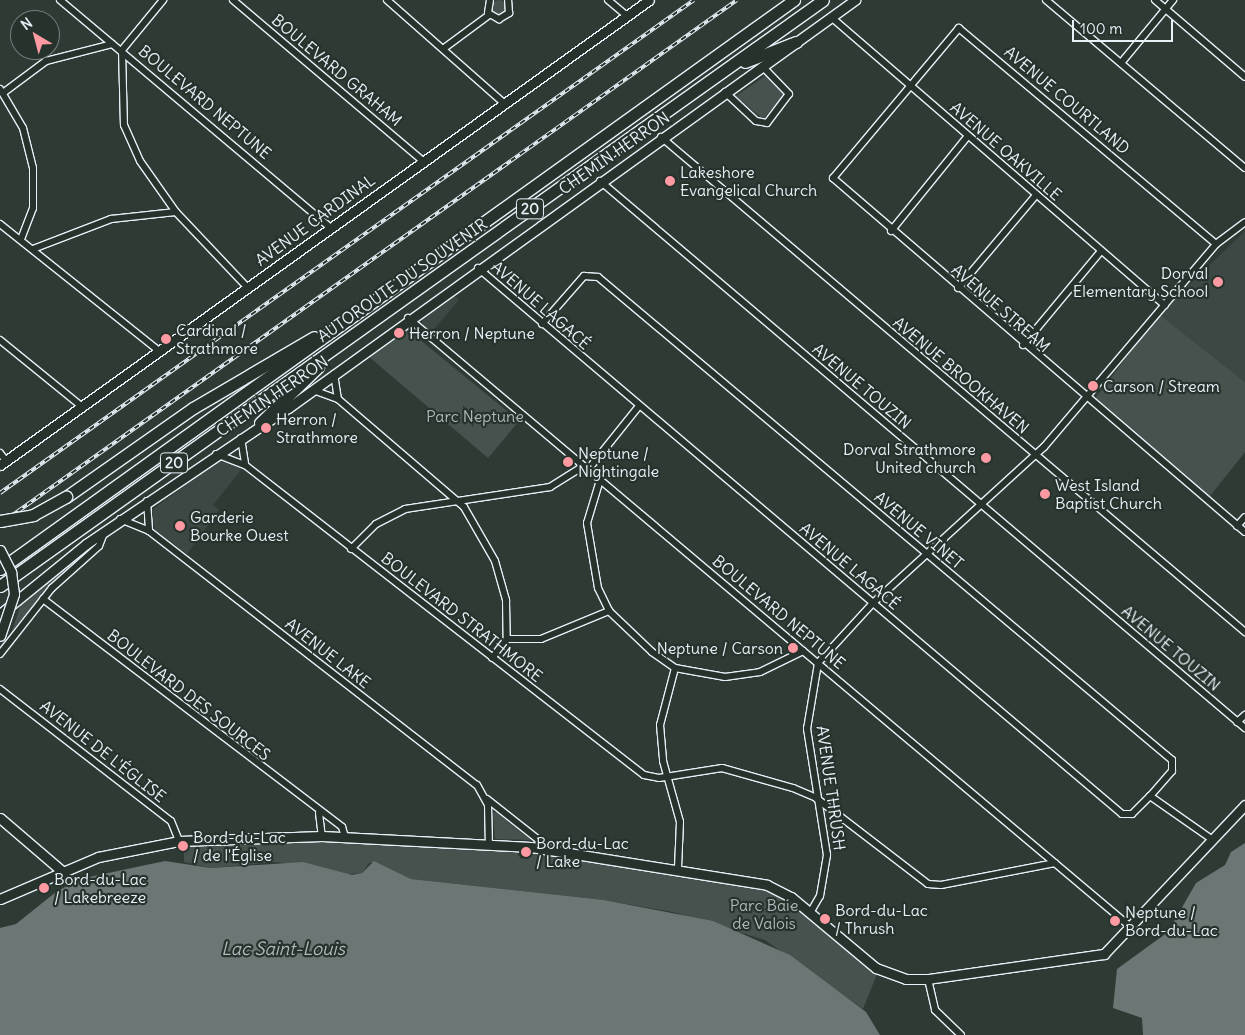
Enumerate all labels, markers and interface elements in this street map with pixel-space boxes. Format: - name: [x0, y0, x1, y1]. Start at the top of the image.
- north arrow: [10, 10, 60, 60]
- street label: BOULEVARD GRAHAM: [268, 10, 406, 130]
- scale bar: [1075, 10, 1176, 42]
- text: N: [17, 14, 36, 34]
- text: 100 m: [1080, 19, 1122, 38]
- street label: BOULEVARD NEPTUNE: [135, 41, 275, 163]
- street label: AVENUE COURTLAND: [1001, 42, 1133, 158]
- street label: AVENUE OAKVILLE: [947, 98, 1065, 204]
- street label: CHEMIN HERRON: [555, 108, 673, 198]
- place label: Lakeshore Evangelical Church: [680, 162, 817, 200]
- street label: AVENUE CARDINAL: [251, 170, 379, 270]
- marker: Lakeshore Evangelical Church: [664, 175, 676, 187]
- road number: 20: [515, 196, 545, 222]
- street label: AUTOROUTE DU SOUVENIR: [314, 214, 490, 346]
- street label: AVENUE LAGACÉ: [488, 257, 594, 353]
- street label: AVENUE STREAM: [948, 260, 1054, 356]
- place label: Dorval Elementary School: [1073, 263, 1208, 301]
- marker: Dorval Elementary School: [1212, 276, 1224, 288]
- street label: AVENUE BROOKHAVEN: [889, 313, 1033, 437]
- place label: Cardinal / Strathmore: [176, 320, 258, 358]
- place label: Herron / Neptune: [409, 323, 535, 343]
- marker: Herron / Neptune: [393, 327, 405, 339]
- marker: Cardinal / Strathmore: [160, 333, 172, 345]
- street label: AVENUE TOUZIN: [809, 339, 915, 433]
- street label: CHEMIN HERRON: [212, 351, 332, 441]
- place label: Carson / Stream: [1103, 376, 1220, 396]
- marker: Carson / Stream: [1087, 380, 1099, 392]
- park label: Parc Neptune: [426, 406, 524, 426]
- place label: Herron / Strathmore: [276, 409, 358, 447]
- marker: Herron / Strathmore: [260, 422, 272, 434]
- place label: Dorval Strathmore United church: [843, 439, 976, 477]
- place label: Neptune / Nightingale: [578, 443, 659, 481]
- road number: 20: [159, 450, 189, 476]
- marker: Dorval Strathmore United church: [980, 452, 992, 464]
- marker: Neptune / Nightingale: [562, 456, 574, 468]
- place label: West Island Baptist Church: [1055, 475, 1162, 513]
- street label: AVENUE VINET: [871, 487, 967, 573]
- marker: West Island Baptist Church: [1039, 488, 1051, 500]
- place label: Garderie Bourke Ouest: [190, 507, 289, 545]
- street label: AVENUE LAGACÉ: [796, 518, 904, 614]
- marker: Garderie Bourke Ouest: [174, 520, 186, 532]
- street label: BOULEVARD STRATHMORE: [378, 548, 546, 686]
- street label: BOULEVARD NEPTUNE: [709, 551, 849, 673]
- street label: AVENUE TOUZIN: [1118, 601, 1224, 695]
- street label: AVENUE LAKE: [282, 614, 374, 692]
- street label: BOULEVARD DES SOURCES: [104, 625, 274, 765]
- place label: Neptune / Carson: [657, 638, 783, 658]
- marker: Neptune / Carson: [787, 642, 799, 654]
- street label: AVENUE DE L'ÉGLISE: [36, 696, 170, 806]
- street label: AVENUE THRUSH: [813, 724, 849, 852]
- place label: Bord-du-Lac / de l'Église: [193, 827, 286, 865]
- place label: Bord-du-Lac / Lake: [536, 833, 629, 871]
- marker: Bord-du-Lac / de l'Église: [177, 840, 189, 852]
- marker: Bord-du-Lac / Lake: [520, 846, 532, 858]
- place label: Bord-du-Lac / Lakebreeze: [54, 869, 147, 907]
- marker: Bord-du-Lac / Lakebreeze: [38, 882, 50, 894]
- park label: Parc Baie de Valois: [730, 895, 798, 933]
- place label: Bord-du-Lac / Thrush: [835, 900, 928, 938]
- place label: Neptune / Bord-du-Lac: [1125, 902, 1218, 940]
- marker: Bord-du-Lac / Thrush: [819, 913, 831, 925]
- marker: Neptune / Bord-du-Lac: [1109, 915, 1121, 927]
- water label: Lac Saint-Louis: [221, 938, 345, 960]

